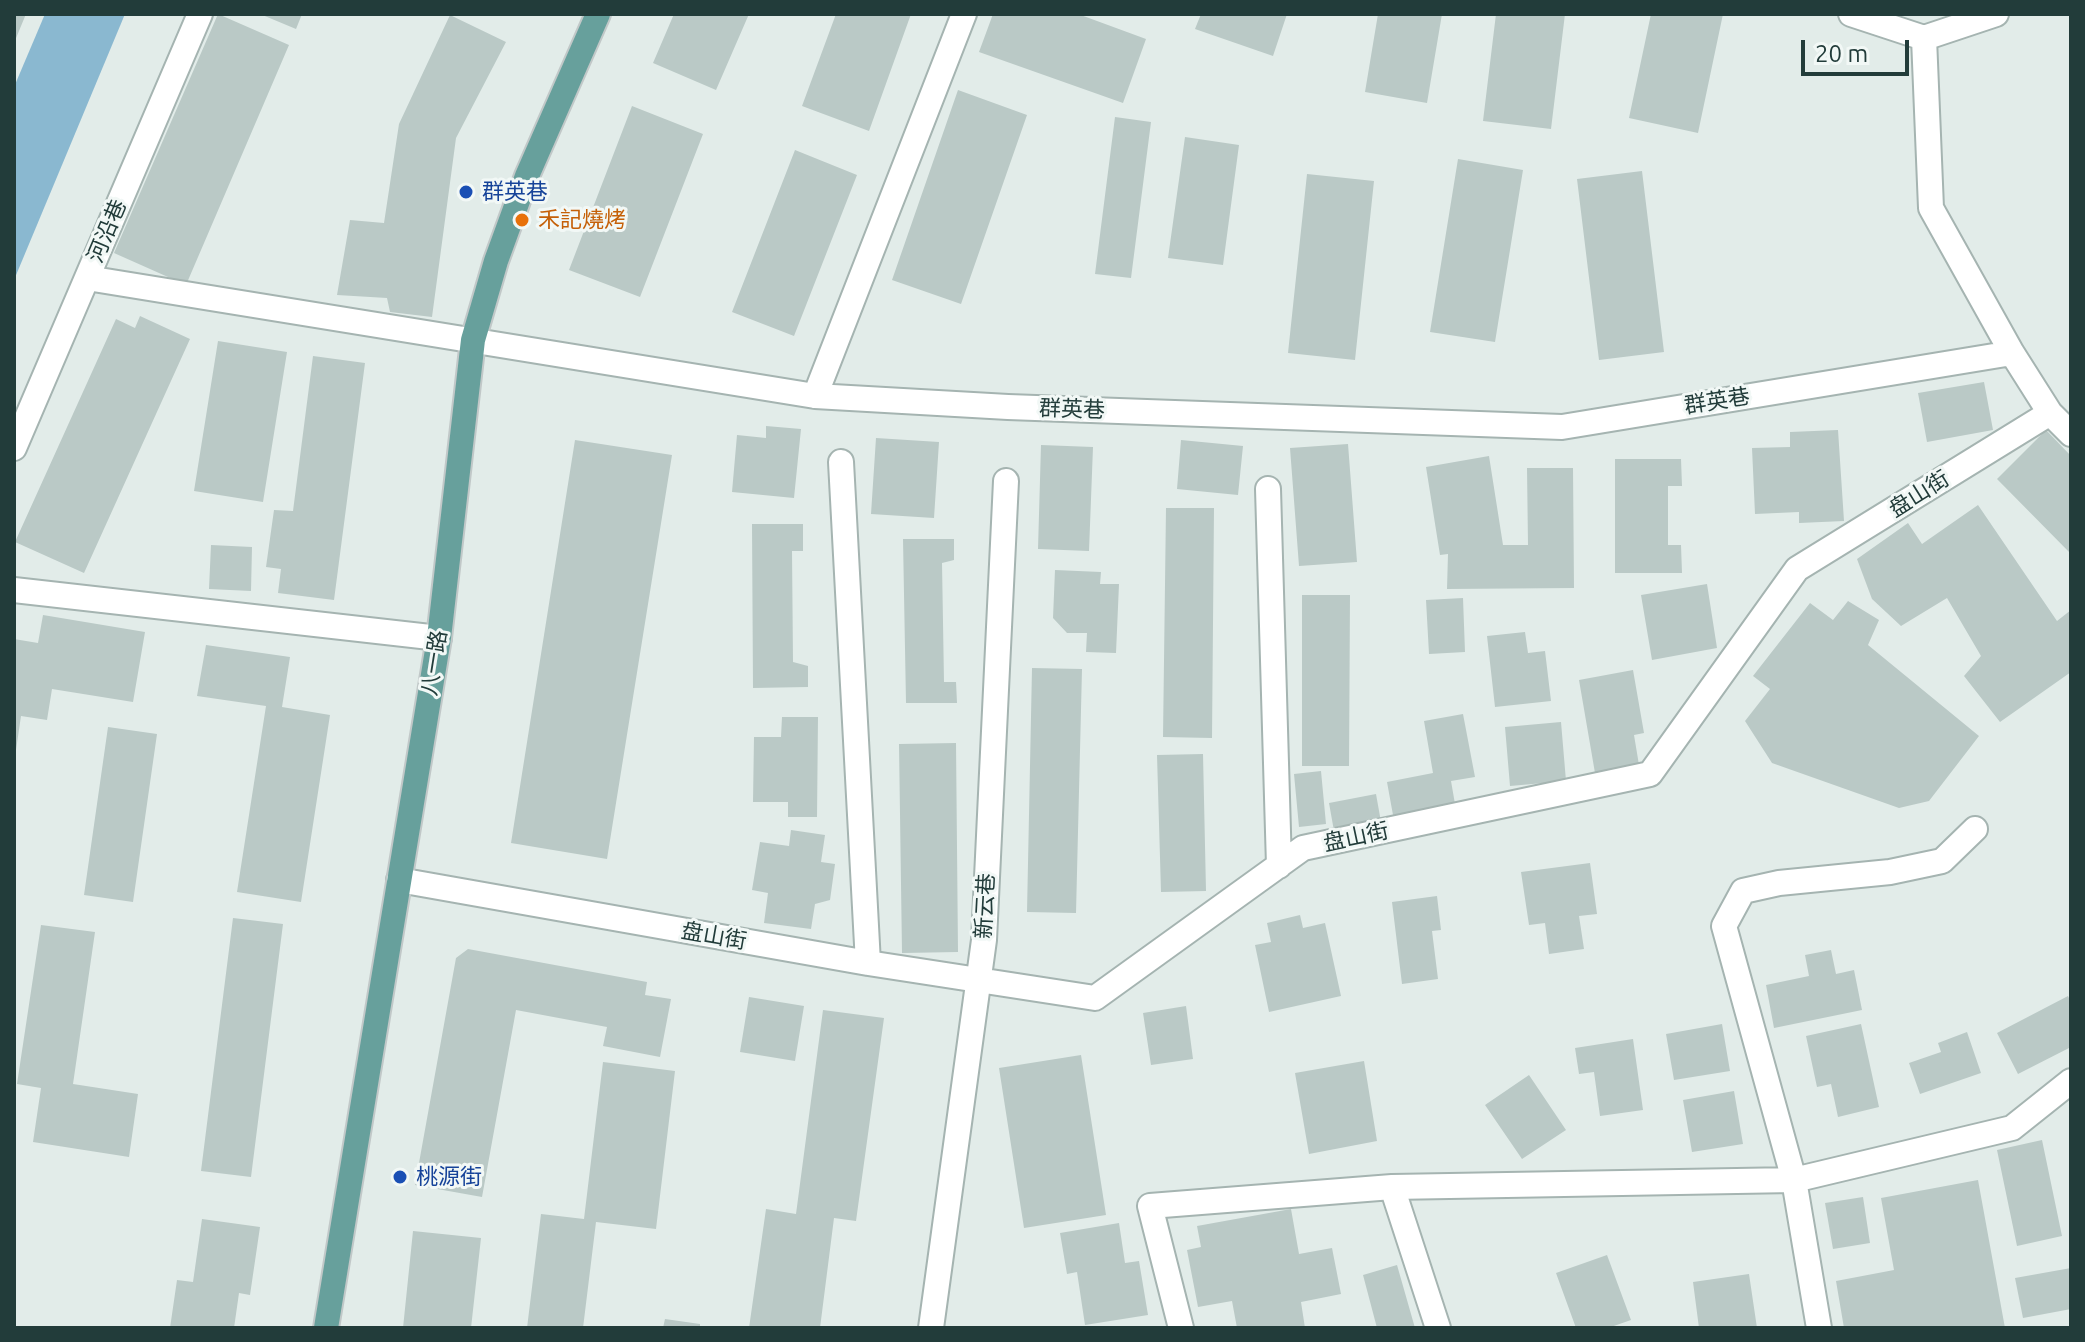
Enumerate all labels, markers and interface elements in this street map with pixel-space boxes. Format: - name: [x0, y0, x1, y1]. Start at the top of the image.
- scale bar: [1805, 24, 1913, 74]
- text: 20 m: [1815, 40, 1868, 67]
- place label: 群英巷: [482, 179, 548, 205]
- marker: 群英巷: [457, 183, 475, 201]
- street label: 河沿巷: [82, 195, 132, 267]
- place label: 禾記燒烤: [538, 207, 626, 233]
- marker: 禾記燒烤: [513, 211, 531, 229]
- street label: 群英巷: [1682, 383, 1752, 419]
- street label: 群英巷: [1039, 395, 1105, 423]
- street label: 盘山街: [1884, 465, 1954, 523]
- street label: 八一路: [416, 628, 452, 698]
- street label: 盘山街: [1321, 817, 1391, 857]
- street label: 新云巷: [970, 872, 1000, 940]
- street label: 盘山街: [679, 917, 749, 955]
- place label: 桃源街: [416, 1164, 482, 1190]
- marker: 桃源街: [391, 1168, 409, 1186]

